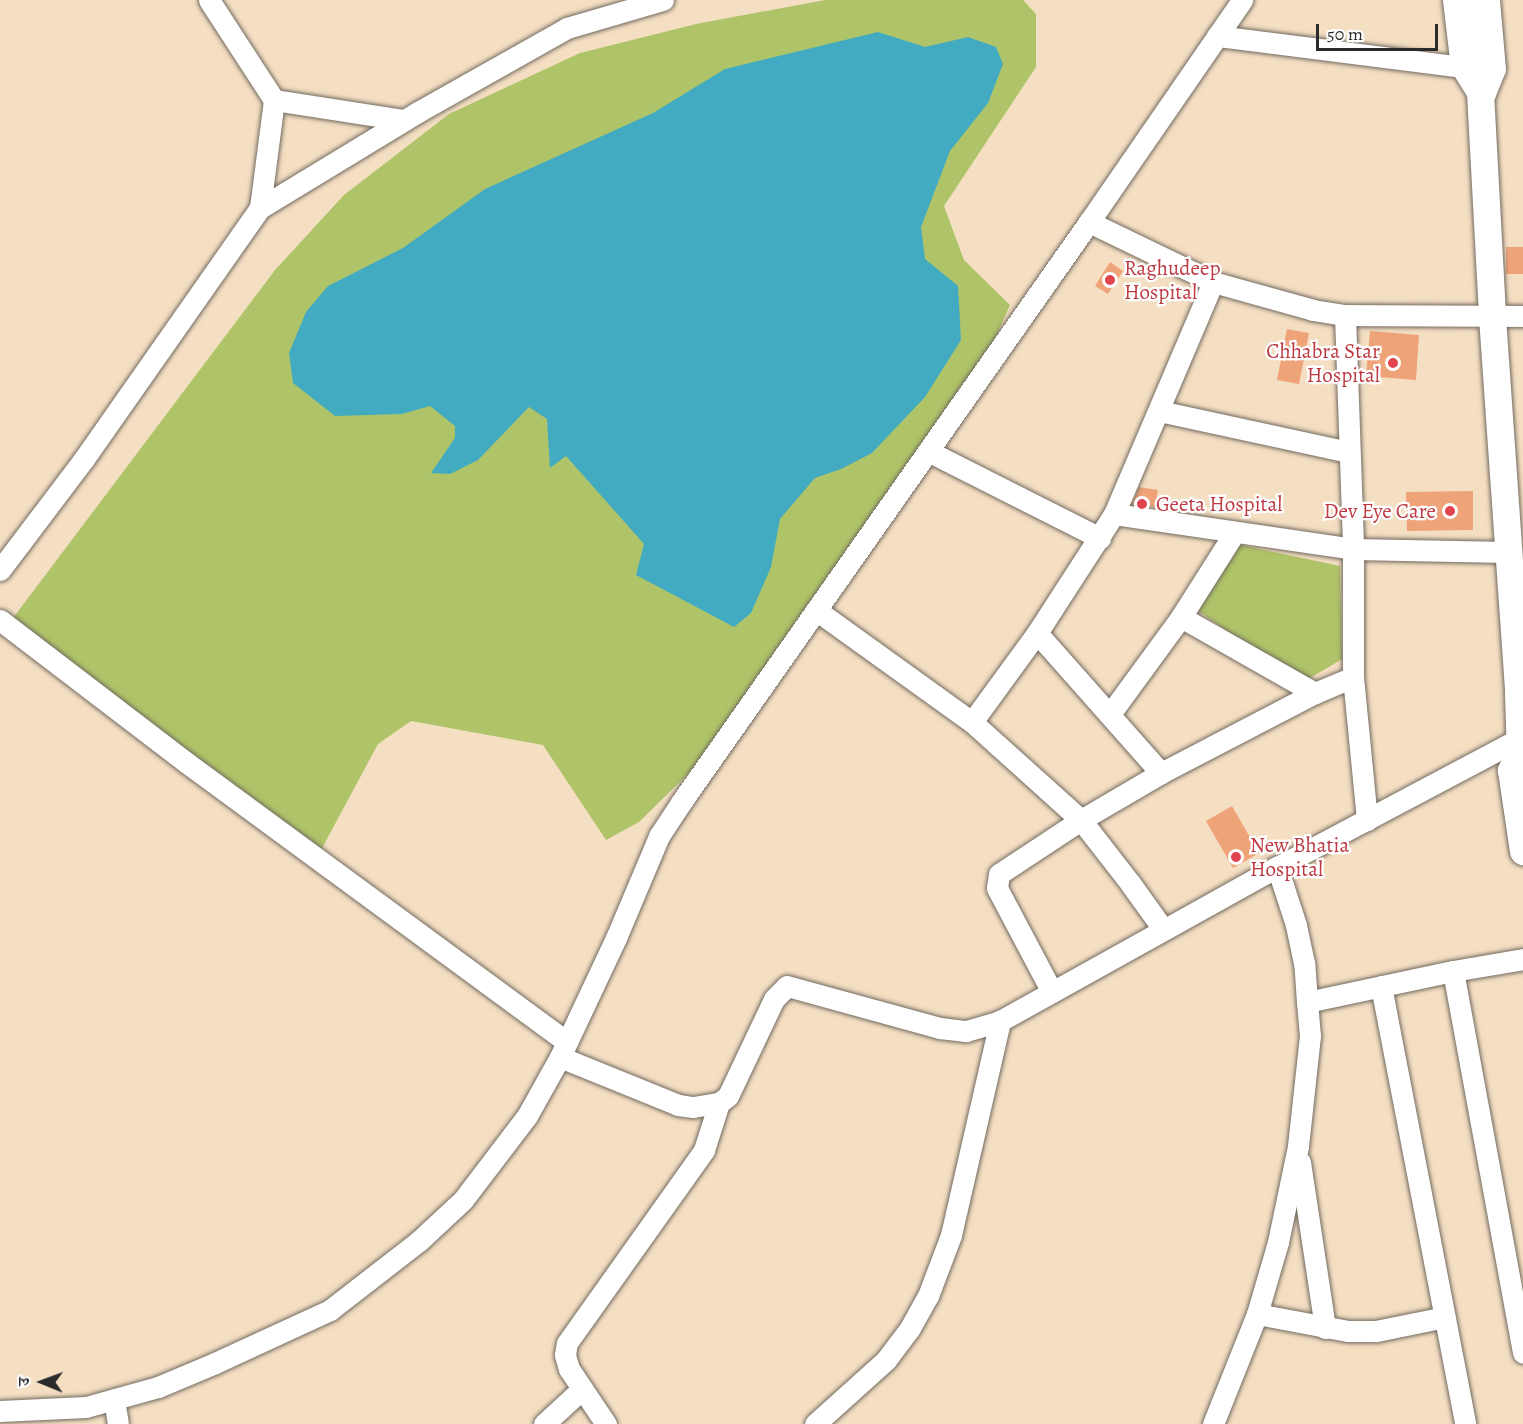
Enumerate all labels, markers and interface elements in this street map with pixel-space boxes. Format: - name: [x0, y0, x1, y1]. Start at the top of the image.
- scale bar: [1319, 12, 1440, 50]
- text: 50 m: [1327, 22, 1363, 46]
- place label: Raghudeep Hospital: [1124, 255, 1220, 305]
- marker: Raghudeep Hospital: [1101, 271, 1119, 289]
- place label: Chhabra Star Hospital: [1266, 338, 1380, 388]
- marker: Chhabra Star Hospital: [1384, 354, 1402, 372]
- place label: Geeta Hospital: [1156, 491, 1282, 517]
- marker: Geeta Hospital: [1133, 495, 1151, 513]
- place label: Dev Eye Care: [1324, 498, 1436, 524]
- marker: Dev Eye Care: [1441, 502, 1459, 520]
- place label: New Bhatia Hospital: [1250, 832, 1349, 882]
- marker: New Bhatia Hospital: [1227, 848, 1245, 866]
- north arrow: [12, 1352, 72, 1412]
- text: उ: [13, 1377, 35, 1386]

